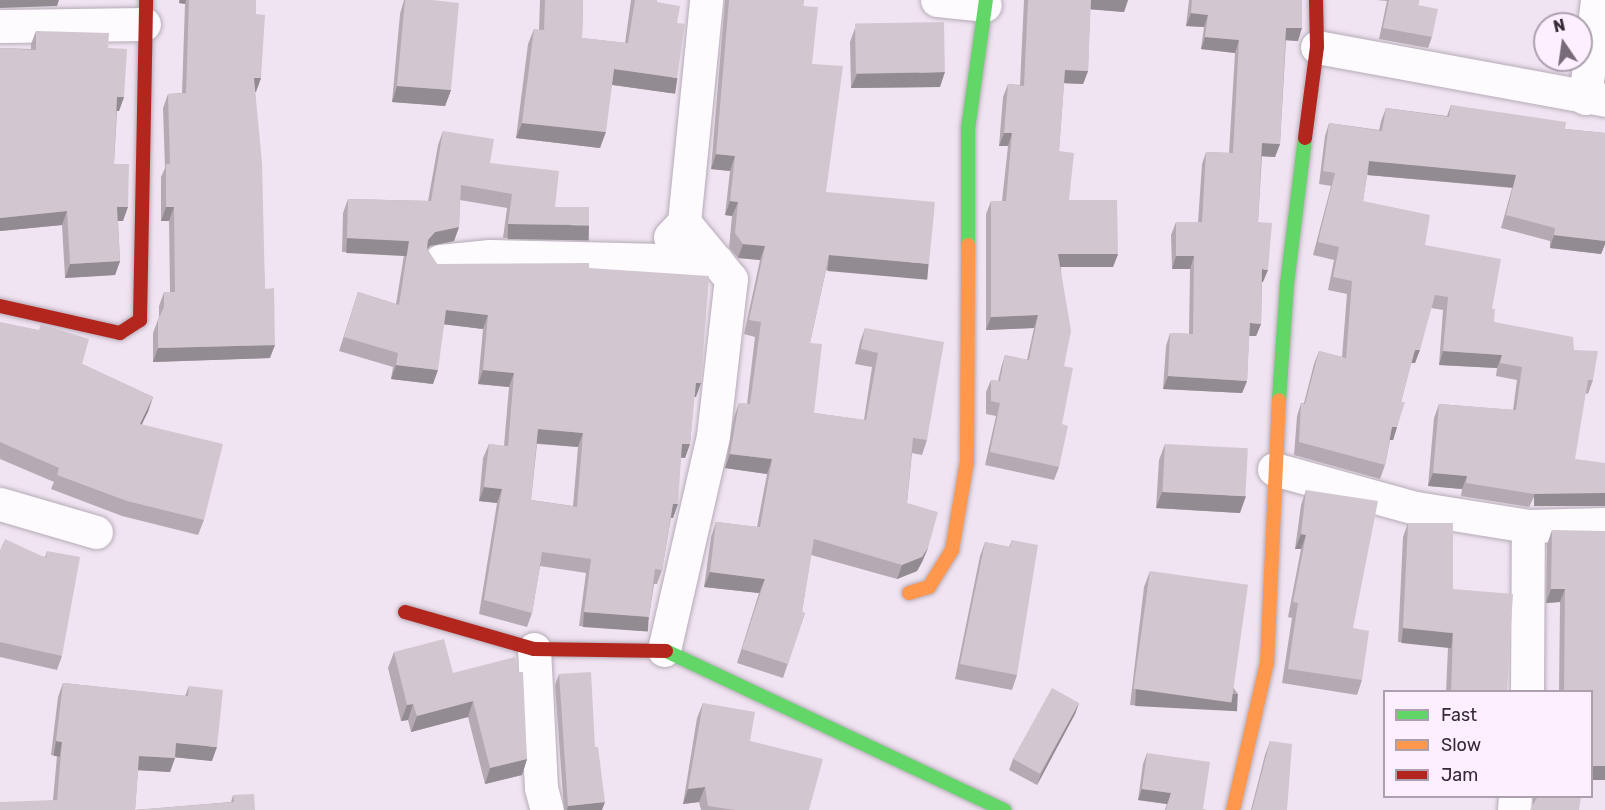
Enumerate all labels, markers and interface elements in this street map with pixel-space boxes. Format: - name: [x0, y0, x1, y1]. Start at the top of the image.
- north arrow: [1533, 12, 1593, 72]
- text: N: [1552, 15, 1567, 36]
- legend: [1383, 690, 1593, 798]
- text: Fast: [1441, 704, 1477, 726]
- text: Slow: [1441, 734, 1481, 756]
- text: Jam: [1441, 764, 1478, 786]

